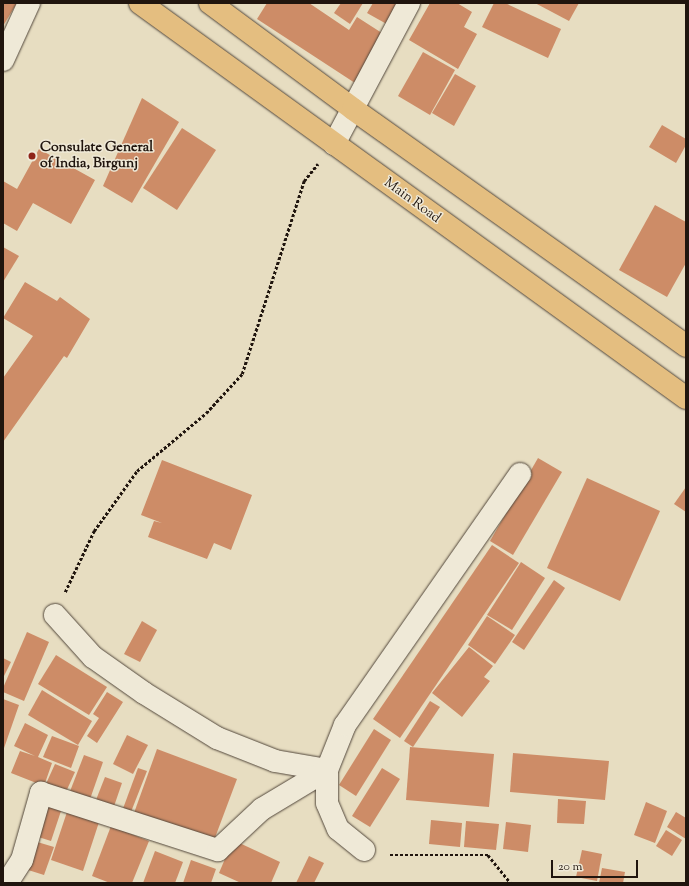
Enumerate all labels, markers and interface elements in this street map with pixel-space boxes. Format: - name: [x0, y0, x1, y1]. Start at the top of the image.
- place label: Consulate General of India, Birgunj: [40, 140, 153, 172]
- marker: Consulate General of India, Birgunj: [27, 151, 37, 161]
- street label: Main Road: [380, 175, 444, 227]
- scale bar: [553, 852, 640, 878]
- text: 20 m: [558, 858, 582, 876]

